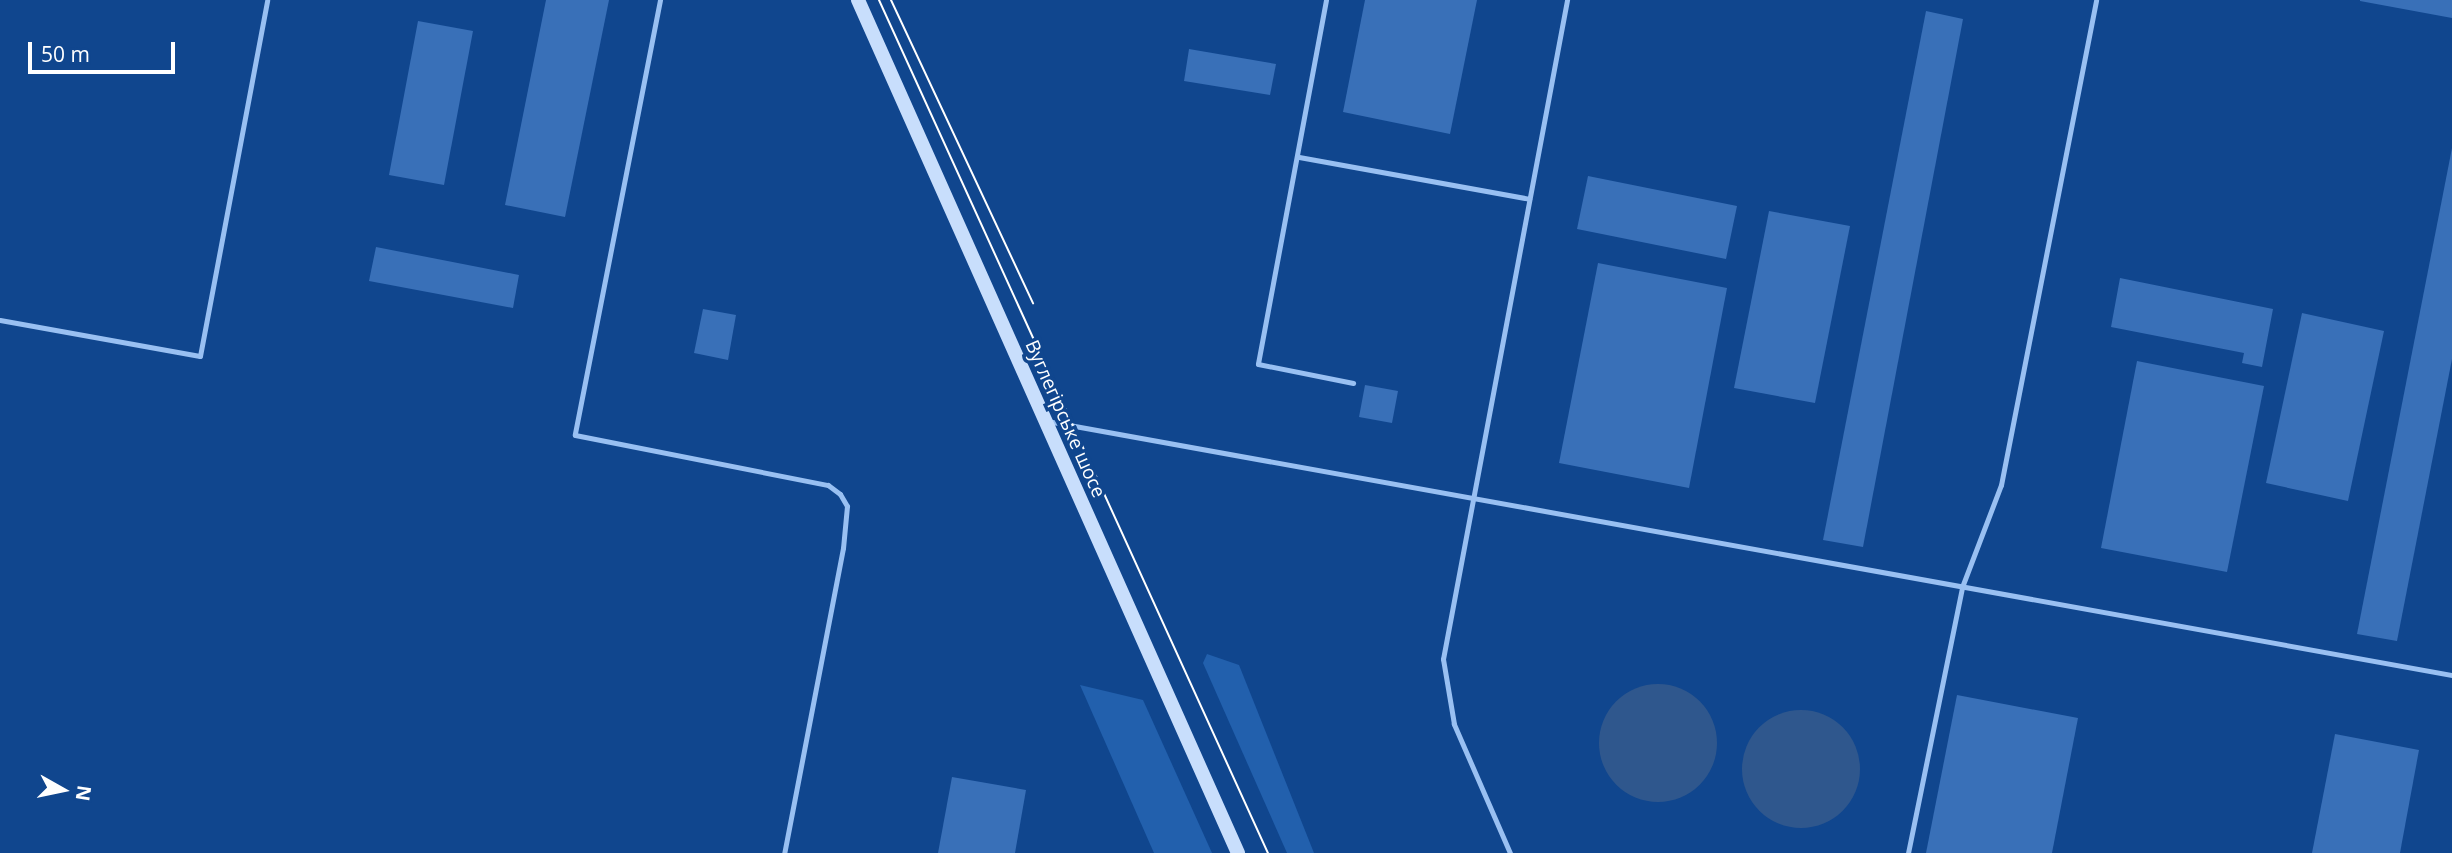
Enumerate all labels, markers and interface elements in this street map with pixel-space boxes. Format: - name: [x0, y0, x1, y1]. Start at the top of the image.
- scale bar: [32, 28, 178, 72]
- text: 50 m: [41, 40, 90, 68]
- street label: Вуглегірське шосе: [1020, 337, 1110, 501]
- north arrow: [28, 755, 98, 825]
- text: N: [70, 784, 98, 803]

